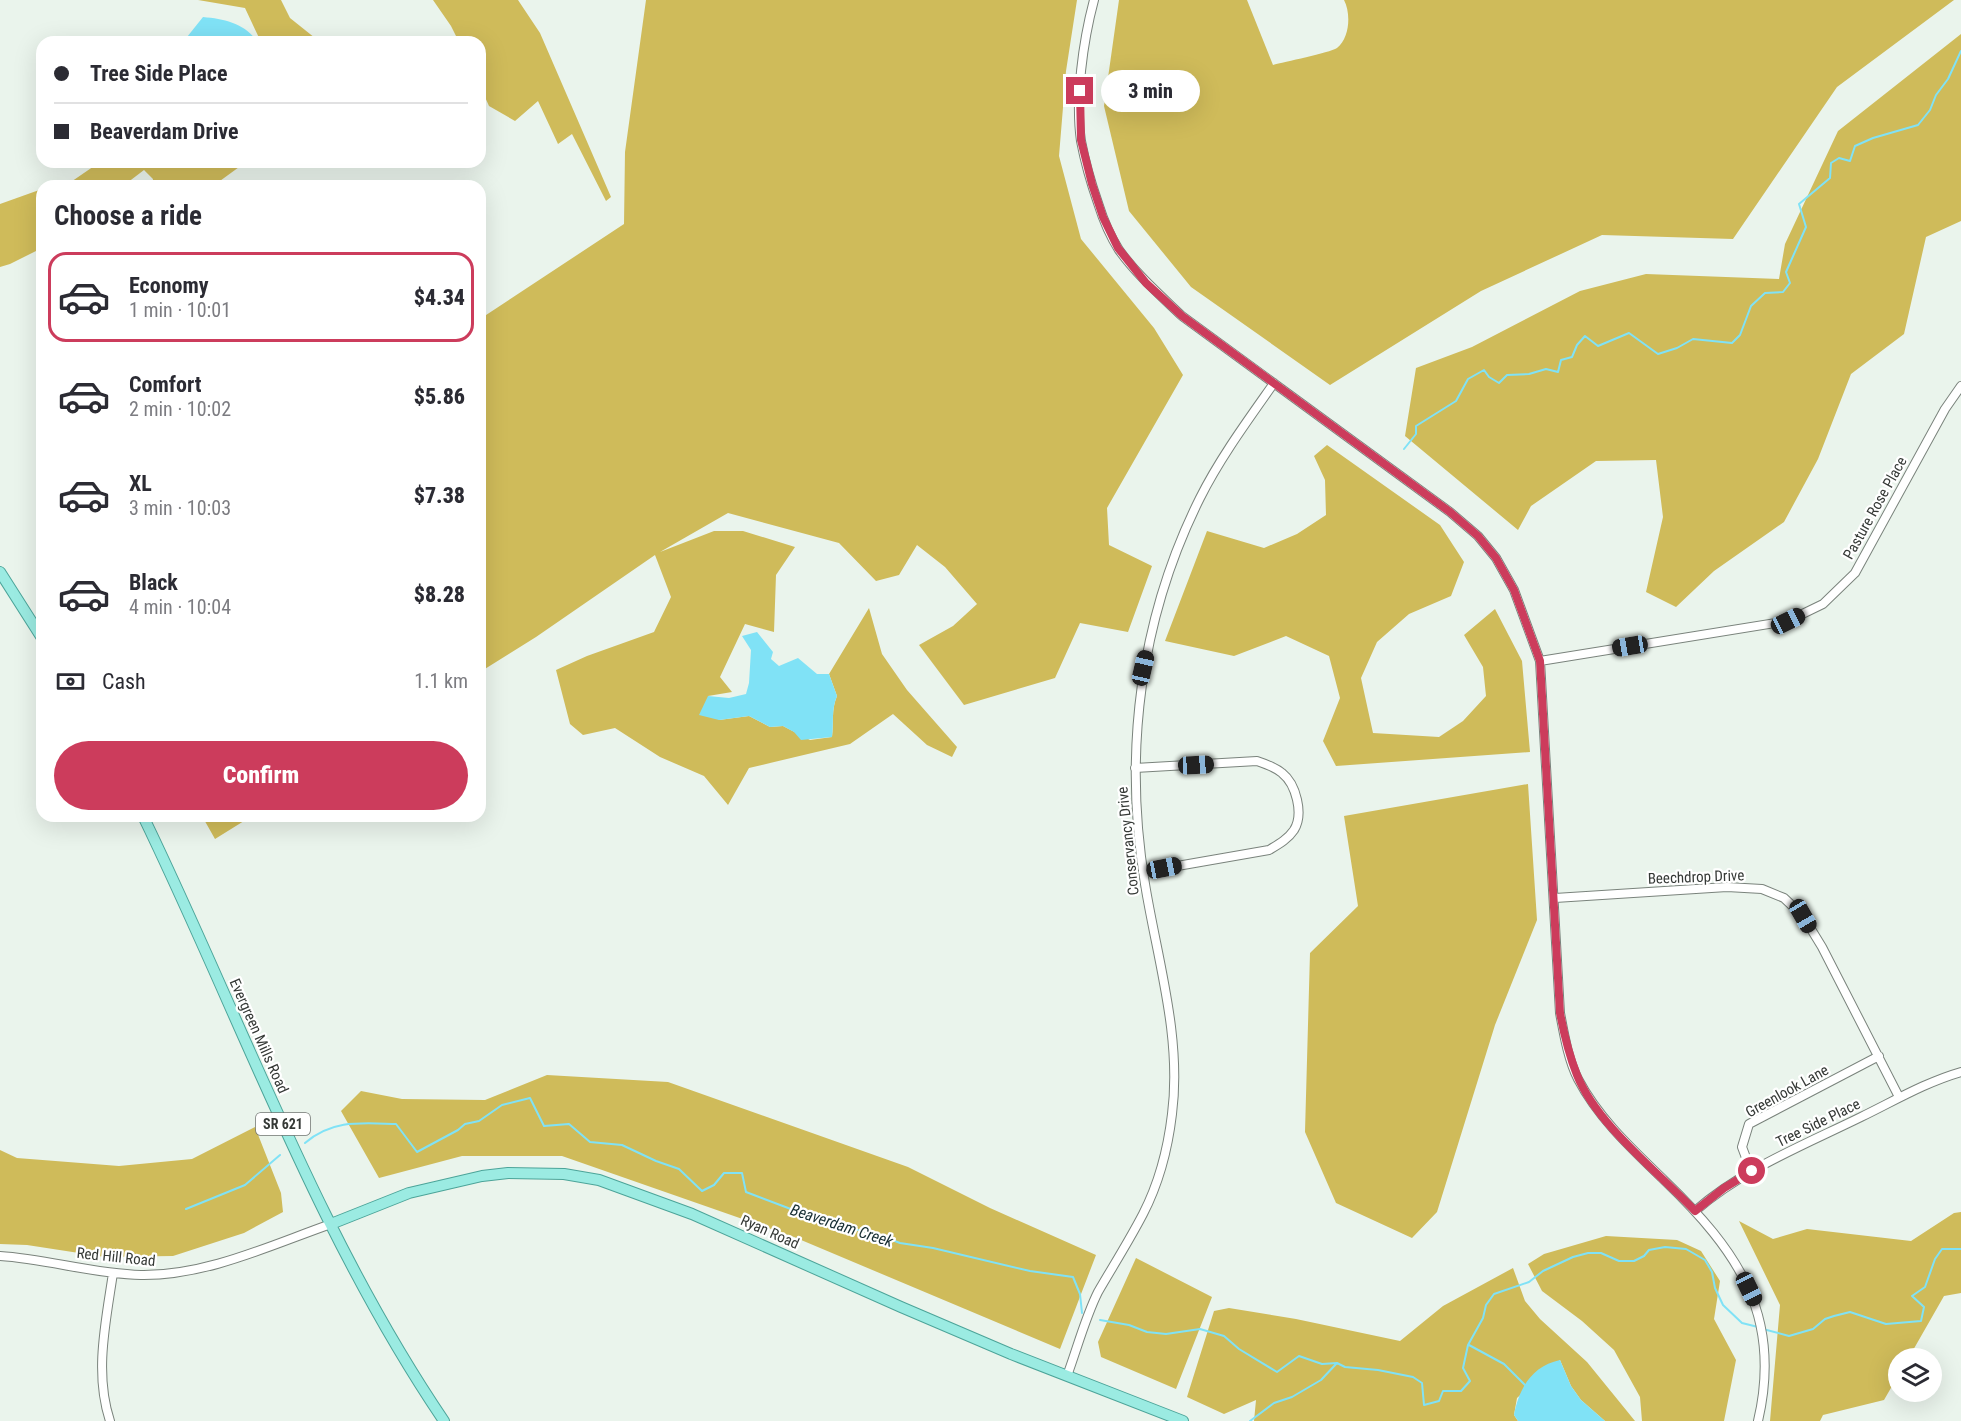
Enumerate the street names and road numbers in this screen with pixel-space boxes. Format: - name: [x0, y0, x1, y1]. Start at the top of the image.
- street label: Pasture Rose Place: [1839, 454, 1911, 562]
- street label: Conservancy Drive: [1113, 786, 1143, 896]
- street label: Beechdrop Drive: [1647, 866, 1745, 888]
- street label: Evergreen Mills Road: [226, 976, 292, 1096]
- street label: Greenlook Lane: [1742, 1061, 1832, 1121]
- street label: Tree Side Place: [1773, 1095, 1863, 1151]
- road number: SR 621: [256, 1113, 310, 1135]
- street label: Ryan Road: [738, 1211, 802, 1253]
- street label: Red Hill Road: [76, 1244, 156, 1270]

